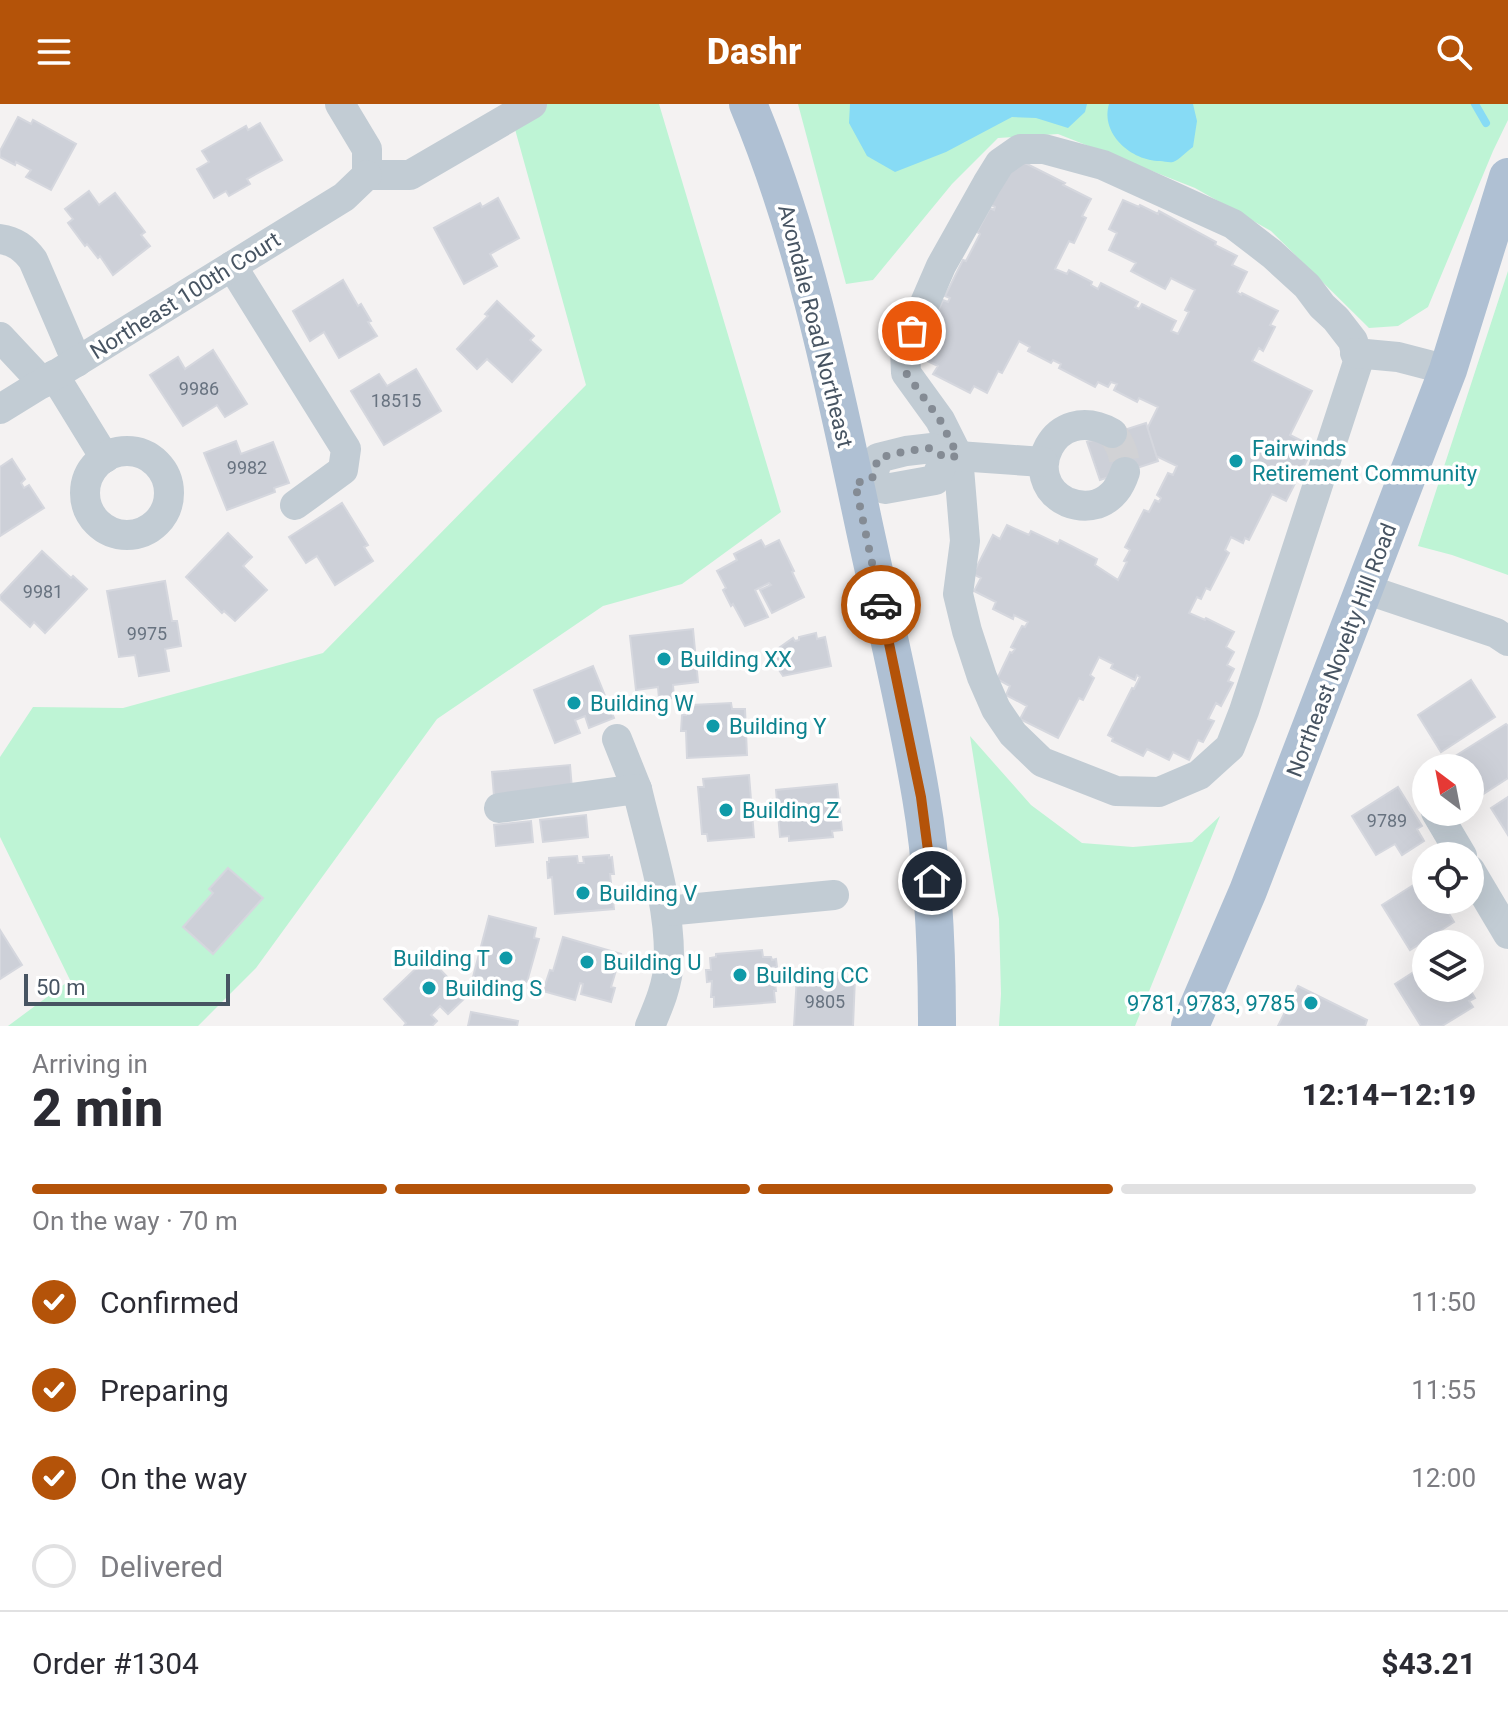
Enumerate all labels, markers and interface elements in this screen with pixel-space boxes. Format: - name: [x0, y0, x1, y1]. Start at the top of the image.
- icon: menu: [32, 30, 76, 74]
- icon: search: [1432, 30, 1476, 74]
- text: Dashr: [707, 31, 801, 73]
- street label: Avondale Road Northeast: [773, 202, 858, 450]
- street label: Northeast 100th Court: [86, 227, 285, 364]
- pin: [878, 297, 946, 365]
- icon: bag: [890, 309, 934, 353]
- house number: 9986: [179, 378, 219, 399]
- house number: 18515: [371, 390, 421, 411]
- place label: Fairwinds Retirement Community: [1252, 436, 1478, 486]
- marker: Fairwinds Retirement Community: [1227, 452, 1245, 470]
- house number: 9982: [227, 457, 267, 478]
- street label: Northeast Novelty Hill Road: [1281, 520, 1401, 780]
- courier: [841, 565, 921, 645]
- house number: 9981: [23, 581, 63, 602]
- icon: car: [859, 583, 903, 627]
- house number: 9975: [127, 623, 167, 644]
- place label: Building XX: [680, 647, 792, 672]
- marker: Building XX: [655, 650, 673, 668]
- place label: Building W: [590, 691, 694, 716]
- marker: Building W: [565, 694, 583, 712]
- place label: Building Y: [729, 714, 827, 739]
- marker: Building Y: [704, 717, 722, 735]
- north arrow: [1412, 754, 1484, 826]
- map controls: [1412, 754, 1484, 1002]
- place label: Building Z: [742, 798, 839, 823]
- marker: Building Z: [717, 801, 735, 819]
- house number: 9789: [1367, 810, 1407, 831]
- button: locate: [1412, 842, 1484, 914]
- pin: [898, 847, 966, 915]
- icon: home: [910, 859, 954, 903]
- place label: Building V: [599, 881, 697, 906]
- marker: Building V: [574, 884, 592, 902]
- button: layers: [1412, 930, 1484, 1002]
- place label: Building T: [393, 946, 490, 971]
- marker: Building T: [497, 949, 515, 967]
- place label: Building U: [603, 950, 702, 975]
- marker: Building U: [578, 953, 596, 971]
- place label: Building CC: [756, 963, 869, 988]
- marker: Building CC: [731, 966, 749, 984]
- scale bar: [24, 970, 230, 1006]
- text: 50 m: [36, 975, 85, 1000]
- place label: Building S: [445, 976, 542, 1001]
- marker: Building S: [420, 979, 438, 997]
- house number: 9805: [805, 991, 845, 1012]
- place label: 9781, 9783, 9785: [1127, 991, 1295, 1016]
- marker: 9781, 9783, 9785: [1302, 994, 1320, 1012]
- text: Arriving in: [32, 1049, 148, 1079]
- text: 12:14–12:19: [1301, 1077, 1476, 1112]
- text: 2 min: [32, 1078, 163, 1139]
- text: On the way · 70 m: [32, 1206, 238, 1236]
- icon: check: [32, 1280, 76, 1324]
- text: Confirmed: [100, 1285, 239, 1320]
- text: 11:50: [1411, 1287, 1476, 1317]
- icon: check: [32, 1368, 76, 1412]
- text: Preparing: [100, 1373, 229, 1408]
- text: 11:55: [1411, 1375, 1476, 1405]
- icon: check: [32, 1456, 76, 1500]
- text: On the way: [100, 1461, 247, 1496]
- text: 12:00: [1411, 1463, 1476, 1493]
- text: Delivered: [100, 1549, 223, 1584]
- text: Order #1304: [32, 1646, 199, 1681]
- text: $43.21: [1381, 1646, 1476, 1681]

